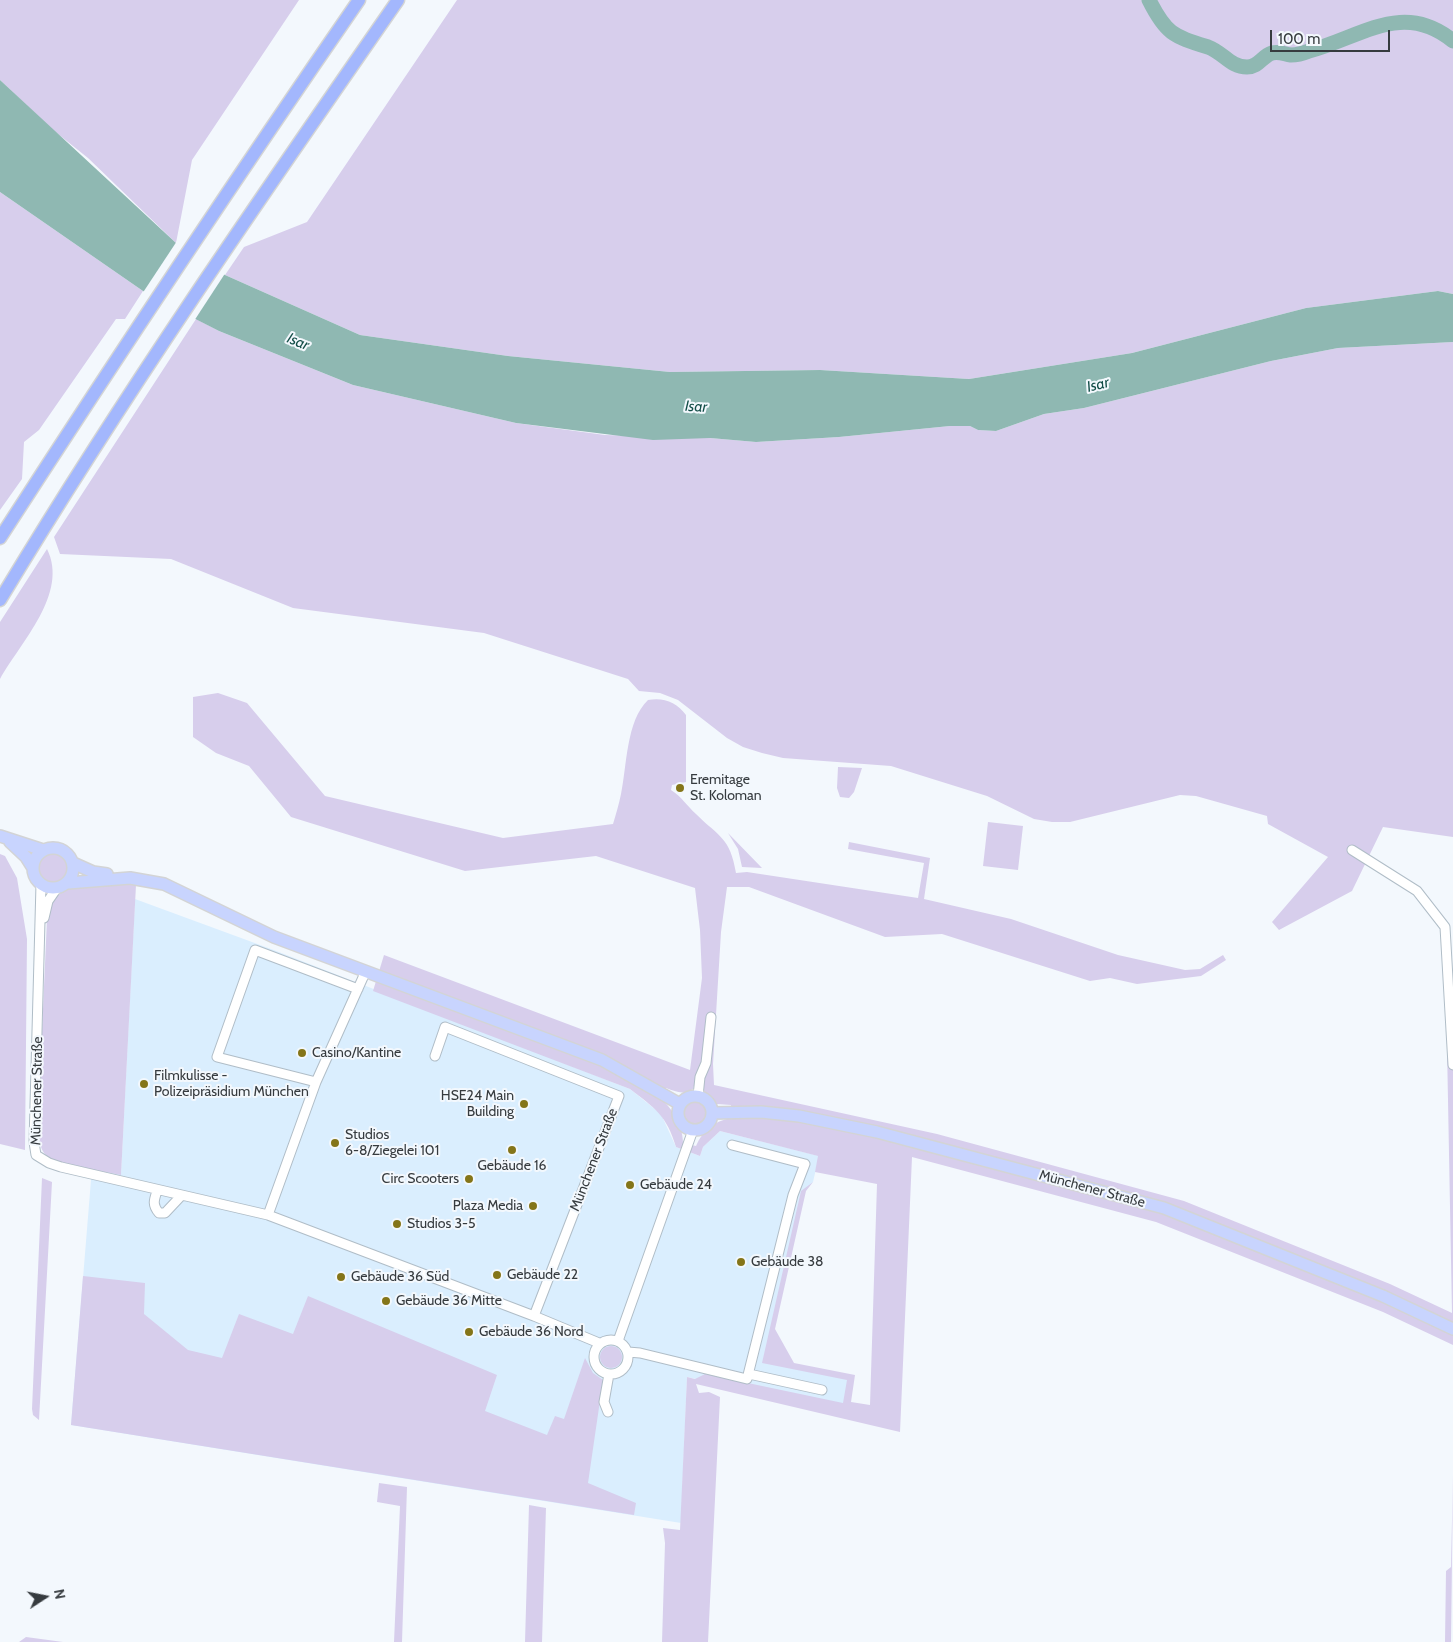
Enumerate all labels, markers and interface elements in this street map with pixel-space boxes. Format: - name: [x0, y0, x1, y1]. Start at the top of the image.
- scale bar: [1273, 20, 1393, 52]
- text: 100 m: [1278, 30, 1320, 48]
- water label: Isar: [284, 329, 312, 355]
- water label: Isar: [1085, 374, 1111, 396]
- water label: Isar: [684, 397, 708, 417]
- place label: Eremitage St. Koloman: [690, 772, 762, 804]
- marker: Eremitage St. Koloman: [674, 782, 686, 794]
- street label: Münchener Straße: [28, 1036, 46, 1146]
- place label: Casino/Kantine: [312, 1045, 401, 1061]
- marker: Casino/Kantine: [296, 1047, 308, 1059]
- place label: Filmkulisse - Polizeipräsidium München: [154, 1068, 309, 1100]
- marker: Filmkulisse - Polizeipräsidium München: [138, 1078, 150, 1090]
- place label: HSE24 Main Building: [441, 1088, 514, 1120]
- marker: HSE24 Main Building: [518, 1098, 530, 1110]
- street label: Münchener Straße: [567, 1106, 621, 1214]
- place label: Studios 6-8/Ziegelei 101: [345, 1127, 439, 1160]
- marker: Studios 6-8/Ziegelei 101: [329, 1137, 341, 1149]
- marker: Gebäude 16: [506, 1144, 518, 1156]
- place label: Gebäude 16: [478, 1158, 546, 1174]
- street label: Münchener Straße: [1037, 1167, 1147, 1211]
- place label: Circ Scooters: [381, 1171, 459, 1187]
- marker: Circ Scooters: [463, 1173, 475, 1185]
- place label: Gebäude 24: [640, 1177, 712, 1193]
- marker: Gebäude 24: [624, 1179, 636, 1191]
- place label: Plaza Media: [453, 1198, 523, 1214]
- marker: Plaza Media: [527, 1200, 539, 1212]
- place label: Studios 3-5: [407, 1216, 475, 1232]
- marker: Studios 3-5: [391, 1218, 403, 1230]
- place label: Gebäude 38: [751, 1254, 823, 1270]
- marker: Gebäude 38: [735, 1256, 747, 1268]
- place label: Gebäude 22: [507, 1267, 578, 1283]
- place label: Gebäude 36 Süd: [351, 1269, 449, 1285]
- marker: Gebäude 22: [491, 1269, 503, 1281]
- marker: Gebäude 36 Süd: [335, 1271, 347, 1283]
- place label: Gebäude 36 Mitte: [396, 1293, 502, 1309]
- marker: Gebäude 36 Mitte: [380, 1295, 392, 1307]
- place label: Gebäude 36 Nord: [479, 1324, 583, 1340]
- marker: Gebäude 36 Nord: [463, 1326, 475, 1338]
- north arrow: [20, 1572, 70, 1622]
- text: N: [50, 1588, 70, 1601]

